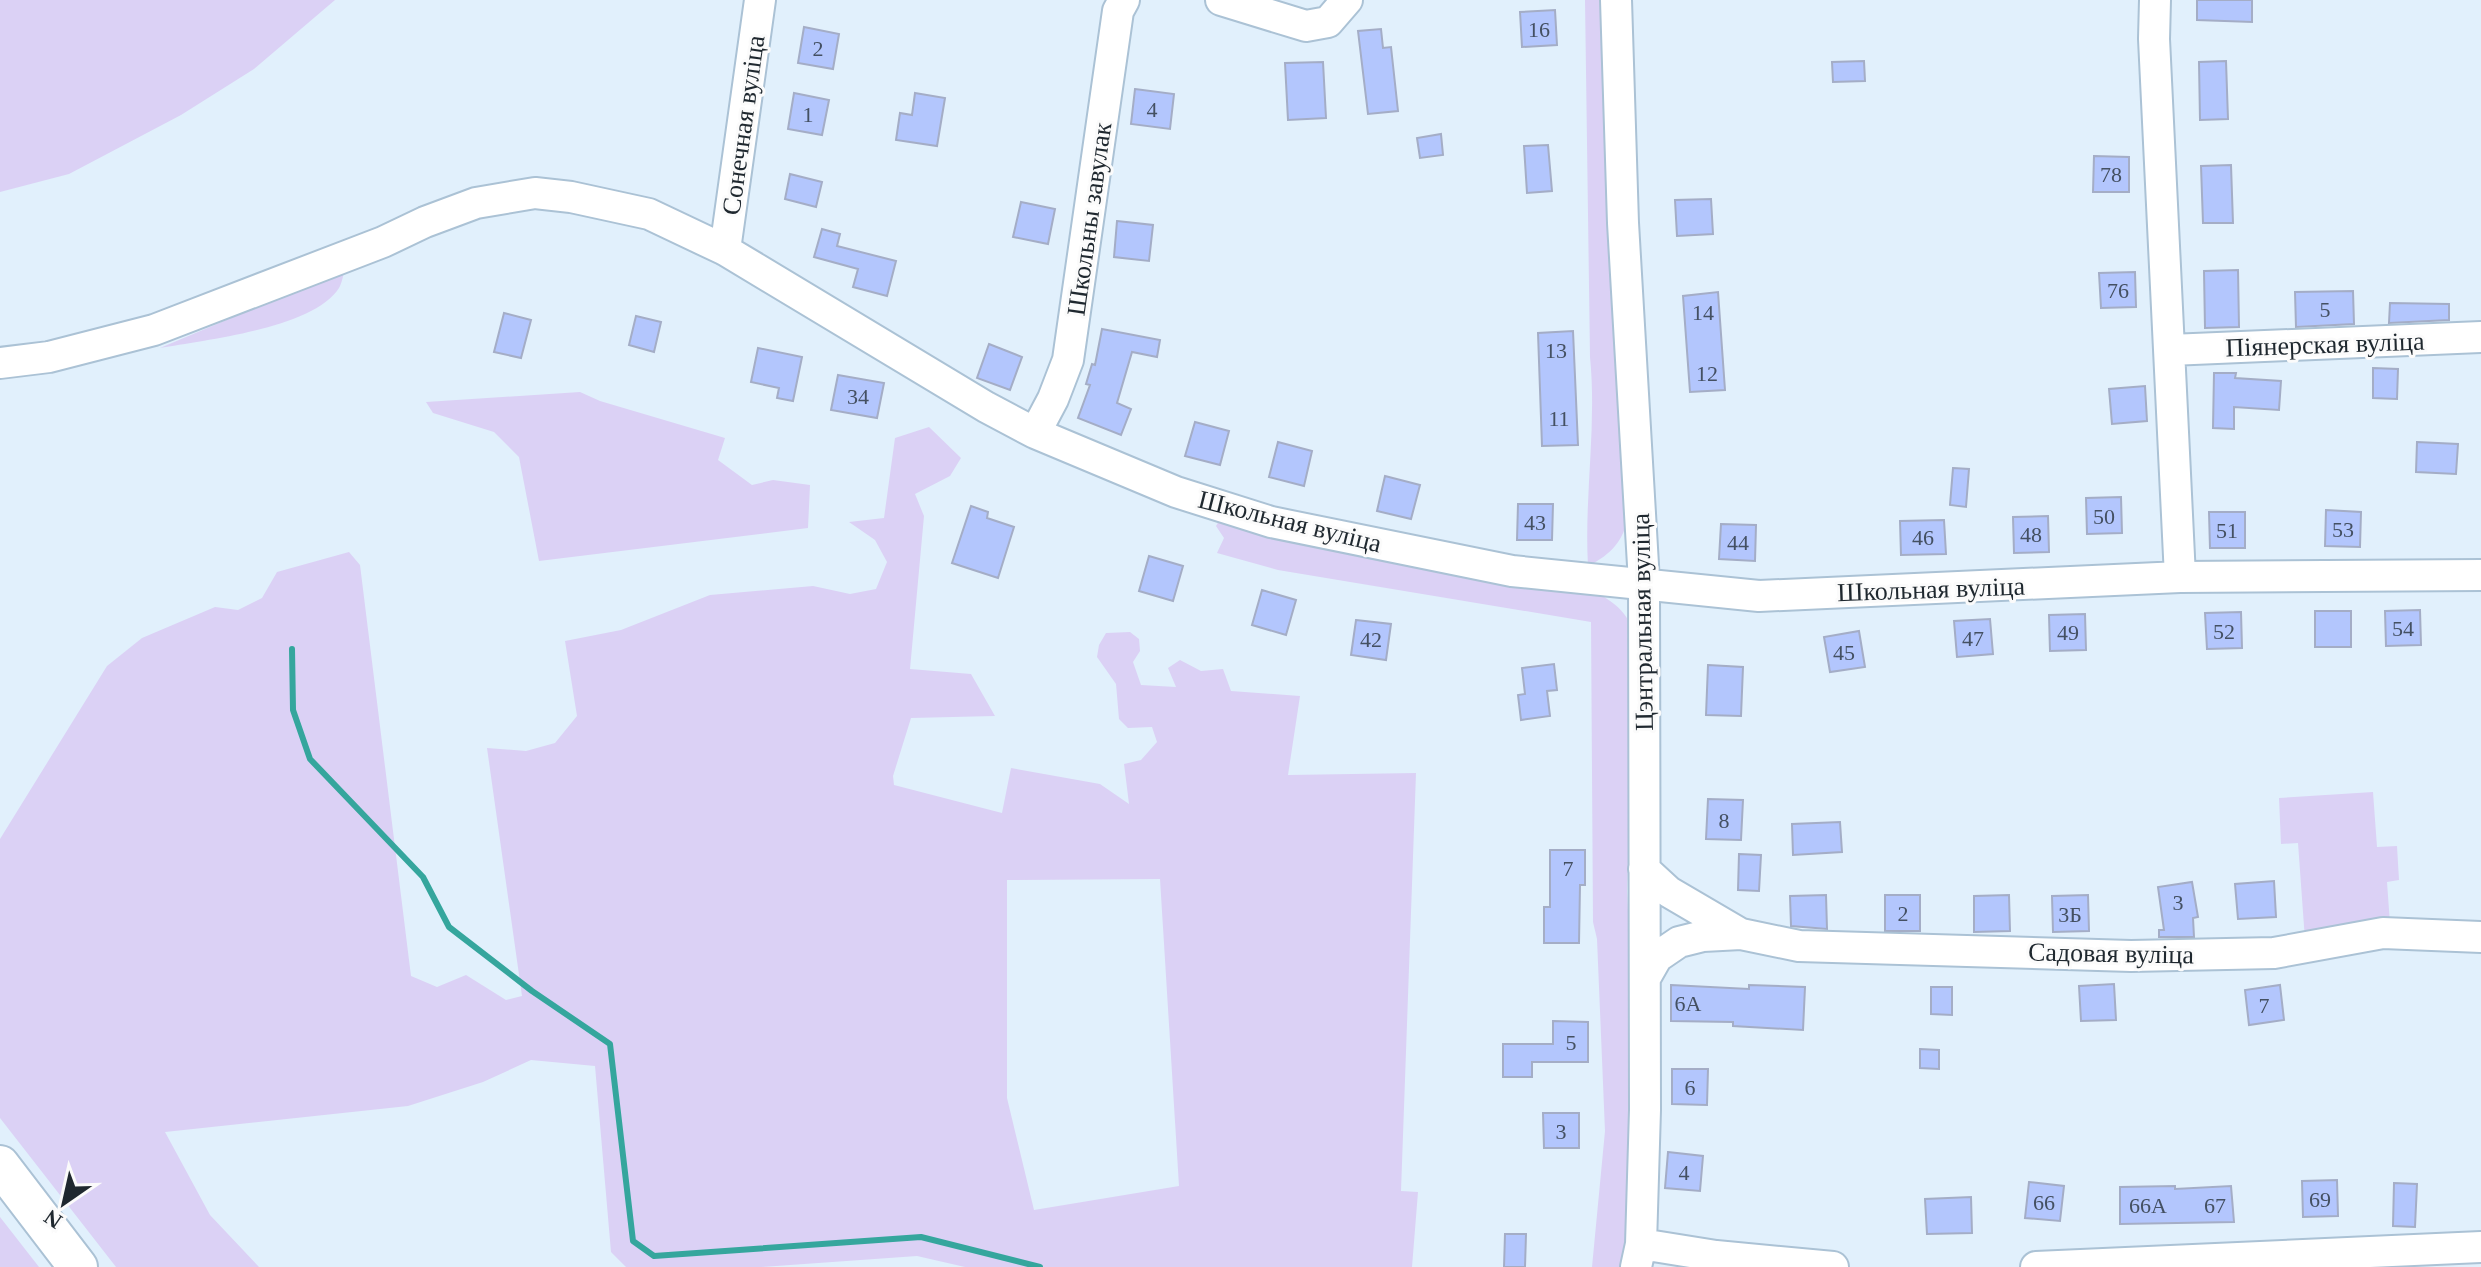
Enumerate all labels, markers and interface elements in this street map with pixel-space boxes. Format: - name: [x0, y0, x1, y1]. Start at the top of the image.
- house number: 16: [1528, 17, 1550, 42]
- street label: Сонечная вуліца: [717, 33, 771, 217]
- house number: 2: [813, 36, 824, 61]
- house number: 4: [1147, 97, 1158, 122]
- house number: 1: [803, 102, 814, 127]
- street label: Школьны завулак: [1062, 120, 1117, 318]
- house number: 78: [2100, 162, 2122, 187]
- house number: 76: [2107, 278, 2129, 303]
- house number: 5: [2320, 297, 2331, 322]
- house number: 14: [1692, 300, 1714, 325]
- street label: Піянерская вуліца: [2225, 327, 2425, 362]
- house number: 13: [1545, 338, 1567, 363]
- house number: 12: [1696, 361, 1718, 386]
- house number: 34: [847, 384, 869, 409]
- house number: 11: [1548, 406, 1570, 431]
- street label: Школьная вуліца: [1195, 485, 1385, 558]
- house number: 50: [2093, 504, 2115, 529]
- house number: 43: [1524, 510, 1546, 535]
- street label: Цэнтральная вуліца: [1626, 512, 1659, 731]
- house number: 53: [2332, 517, 2354, 542]
- house number: 51: [2216, 518, 2238, 543]
- house number: 48: [2020, 522, 2042, 547]
- house number: 46: [1912, 525, 1934, 550]
- house number: 44: [1727, 530, 1749, 555]
- street label: Школьная вуліца: [1837, 572, 2026, 607]
- house number: 54: [2392, 616, 2414, 641]
- house number: 52: [2213, 619, 2235, 644]
- house number: 49: [2057, 620, 2079, 645]
- house number: 47: [1962, 626, 1984, 651]
- house number: 42: [1360, 627, 1382, 652]
- house number: 45: [1833, 640, 1855, 665]
- house number: 8: [1719, 808, 1730, 833]
- house number: 7: [1563, 856, 1574, 881]
- house number: 3: [2173, 890, 2184, 915]
- house number: 2: [1898, 901, 1909, 926]
- house number: 3Б: [2058, 902, 2082, 927]
- street label: Садовая вуліца: [2028, 938, 2195, 969]
- house number: 6А: [1675, 991, 1702, 1016]
- house number: 7: [2259, 993, 2270, 1018]
- house number: 5: [1566, 1030, 1577, 1055]
- house number: 6: [1685, 1075, 1696, 1100]
- house number: 3: [1556, 1119, 1567, 1144]
- house number: 4: [1679, 1160, 1690, 1185]
- north arrow: [24, 1163, 104, 1243]
- house number: 69: [2309, 1187, 2331, 1212]
- house number: 66: [2033, 1190, 2055, 1215]
- house number: 66А: [2129, 1193, 2167, 1218]
- house number: 67: [2204, 1193, 2226, 1218]
- text: N: [39, 1204, 67, 1234]

